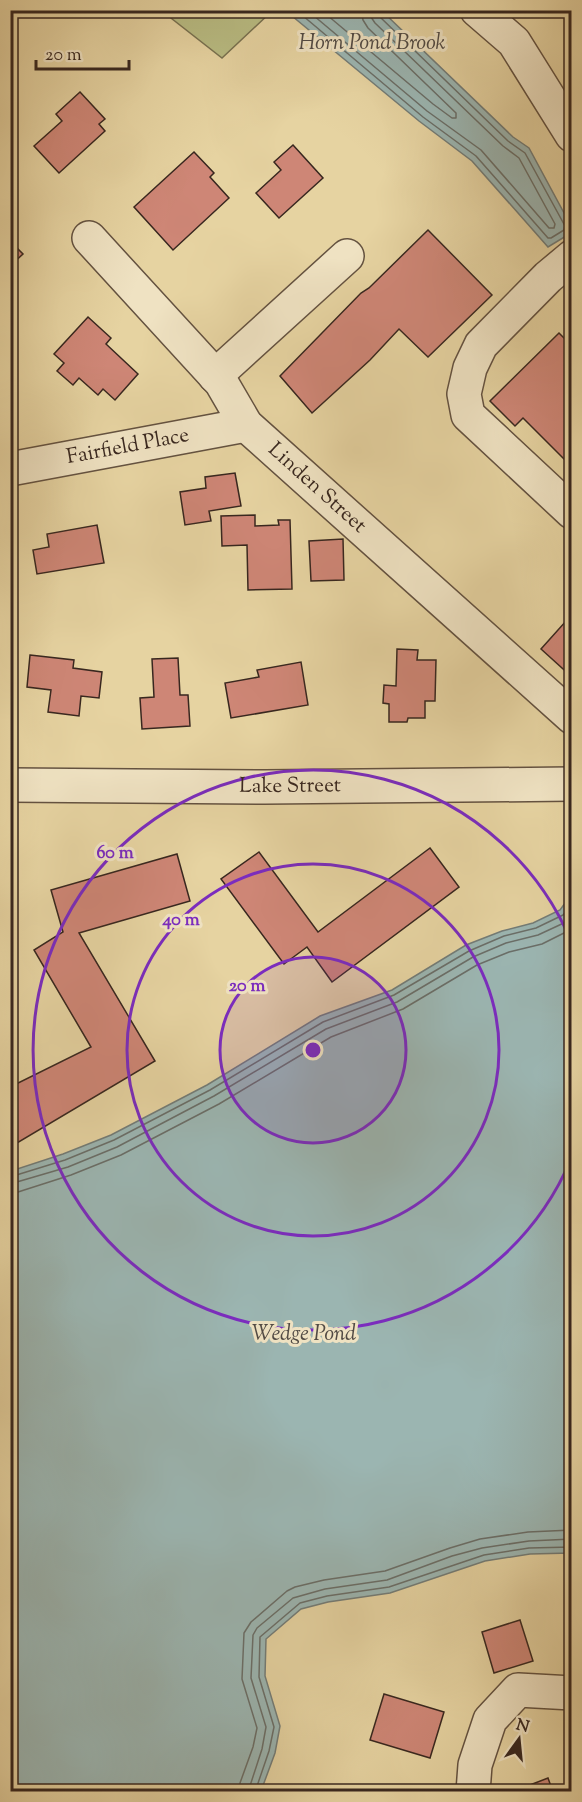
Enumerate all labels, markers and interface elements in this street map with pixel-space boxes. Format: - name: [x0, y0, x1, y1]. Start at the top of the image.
- water label: Horn Pond Brook: [299, 28, 445, 60]
- scale bar: [36, 33, 129, 71]
- text: 20 m: [45, 43, 82, 69]
- street label: Fairfield Place: [64, 421, 192, 473]
- street label: Linden Street: [261, 436, 373, 541]
- street label: Lake Street: [239, 771, 341, 802]
- text: 60 m: [96, 841, 134, 867]
- text: 40 m: [161, 908, 200, 934]
- text: 20 m: [229, 974, 265, 1000]
- centre of rings: [303, 1040, 323, 1060]
- water label: Wedge Pond: [252, 1319, 356, 1351]
- north arrow: [489, 1709, 549, 1769]
- text: N: [513, 1714, 532, 1740]

